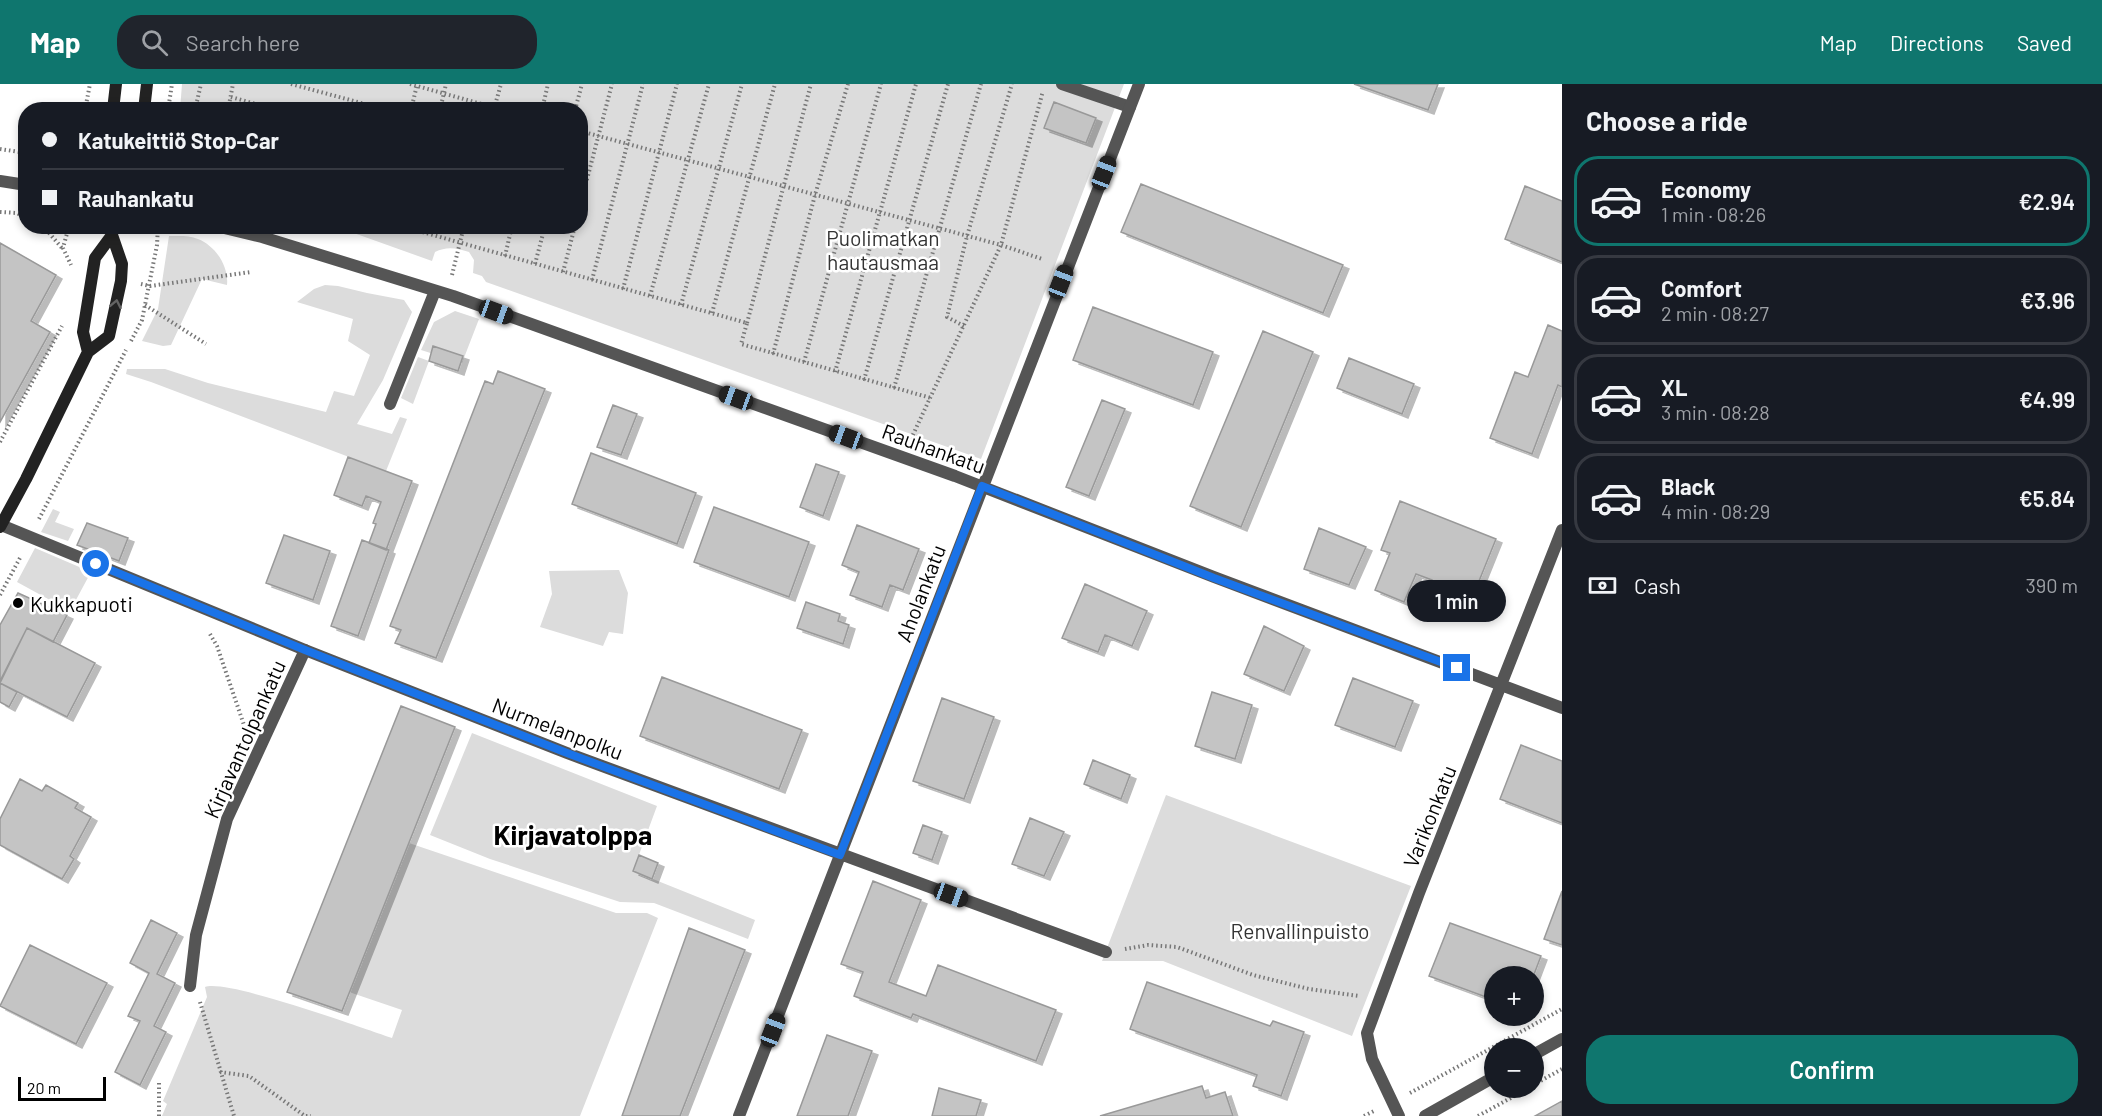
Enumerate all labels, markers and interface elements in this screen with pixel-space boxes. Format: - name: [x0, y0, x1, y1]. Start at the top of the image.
- search box: [117, 15, 537, 69]
- text: Map: [30, 25, 81, 59]
- icon: search: [138, 26, 171, 59]
- text: Search here: [186, 29, 300, 55]
- text: Map: [1820, 30, 1857, 55]
- text: Directions: [1890, 30, 1984, 55]
- text: Saved: [2017, 30, 2072, 55]
- text: Choose a ride: [1586, 104, 1748, 136]
- text: Katukeittiö Stop-Car: [78, 127, 279, 153]
- car: [1089, 153, 1119, 193]
- icon: car: [1589, 174, 1643, 228]
- text: Economy: [1661, 176, 1751, 202]
- text: Rauhankatu: [78, 185, 194, 211]
- text: €2.94: [2018, 188, 2075, 214]
- text: 1 min · 08:26: [1661, 202, 1766, 226]
- park label: Puolimatkan hautausmaa: [826, 225, 940, 274]
- car: [1046, 262, 1076, 302]
- icon: car: [1589, 273, 1643, 327]
- text: Comfort: [1661, 275, 1742, 301]
- text: €3.96: [2020, 287, 2075, 313]
- car: [476, 297, 516, 327]
- one-way arrow: [109, 300, 122, 310]
- text: 2 min · 08:27: [1661, 301, 1769, 325]
- icon: car: [1589, 372, 1643, 426]
- text: XL: [1661, 374, 1687, 400]
- car: [716, 383, 756, 413]
- text: €4.99: [2019, 386, 2075, 412]
- text: 3 min · 08:28: [1661, 400, 1770, 424]
- street label: Rauhankatu: [879, 418, 989, 478]
- car: [826, 422, 866, 452]
- icon: car: [1589, 471, 1643, 525]
- text: Black: [1661, 473, 1715, 499]
- text: €5.84: [2019, 485, 2075, 511]
- text: 4 min · 08:29: [1661, 499, 1770, 523]
- street label: Aholankatu: [890, 541, 950, 645]
- route start: [82, 550, 109, 577]
- icon: cash: [1586, 569, 1619, 602]
- text: Cash: [1634, 572, 1681, 598]
- text: 390 m: [2025, 573, 2078, 597]
- callout: 1 min: [1408, 581, 1506, 623]
- text: 1 min: [1435, 589, 1478, 613]
- place label: Kukkapuoti: [30, 591, 133, 616]
- marker: Kukkapuoti: [11, 596, 25, 610]
- route end: [1443, 654, 1470, 681]
- street label: Kirjavantolpankatu: [198, 656, 290, 822]
- street label: Nurmelanpolku: [489, 692, 627, 764]
- street label: Varikonkatu: [1397, 761, 1461, 871]
- district label: Kirjavatolppa: [494, 818, 652, 850]
- car: [931, 880, 971, 910]
- park label: Renvallinpuisto: [1231, 918, 1369, 943]
- map controls: [1484, 966, 1544, 1098]
- button: +: [1484, 966, 1544, 1026]
- car: [758, 1010, 788, 1050]
- button: Confirm: [1586, 1035, 2078, 1104]
- button: −: [1484, 1038, 1544, 1098]
- scale bar: [18, 1074, 106, 1102]
- text: 20 m: [27, 1078, 61, 1097]

